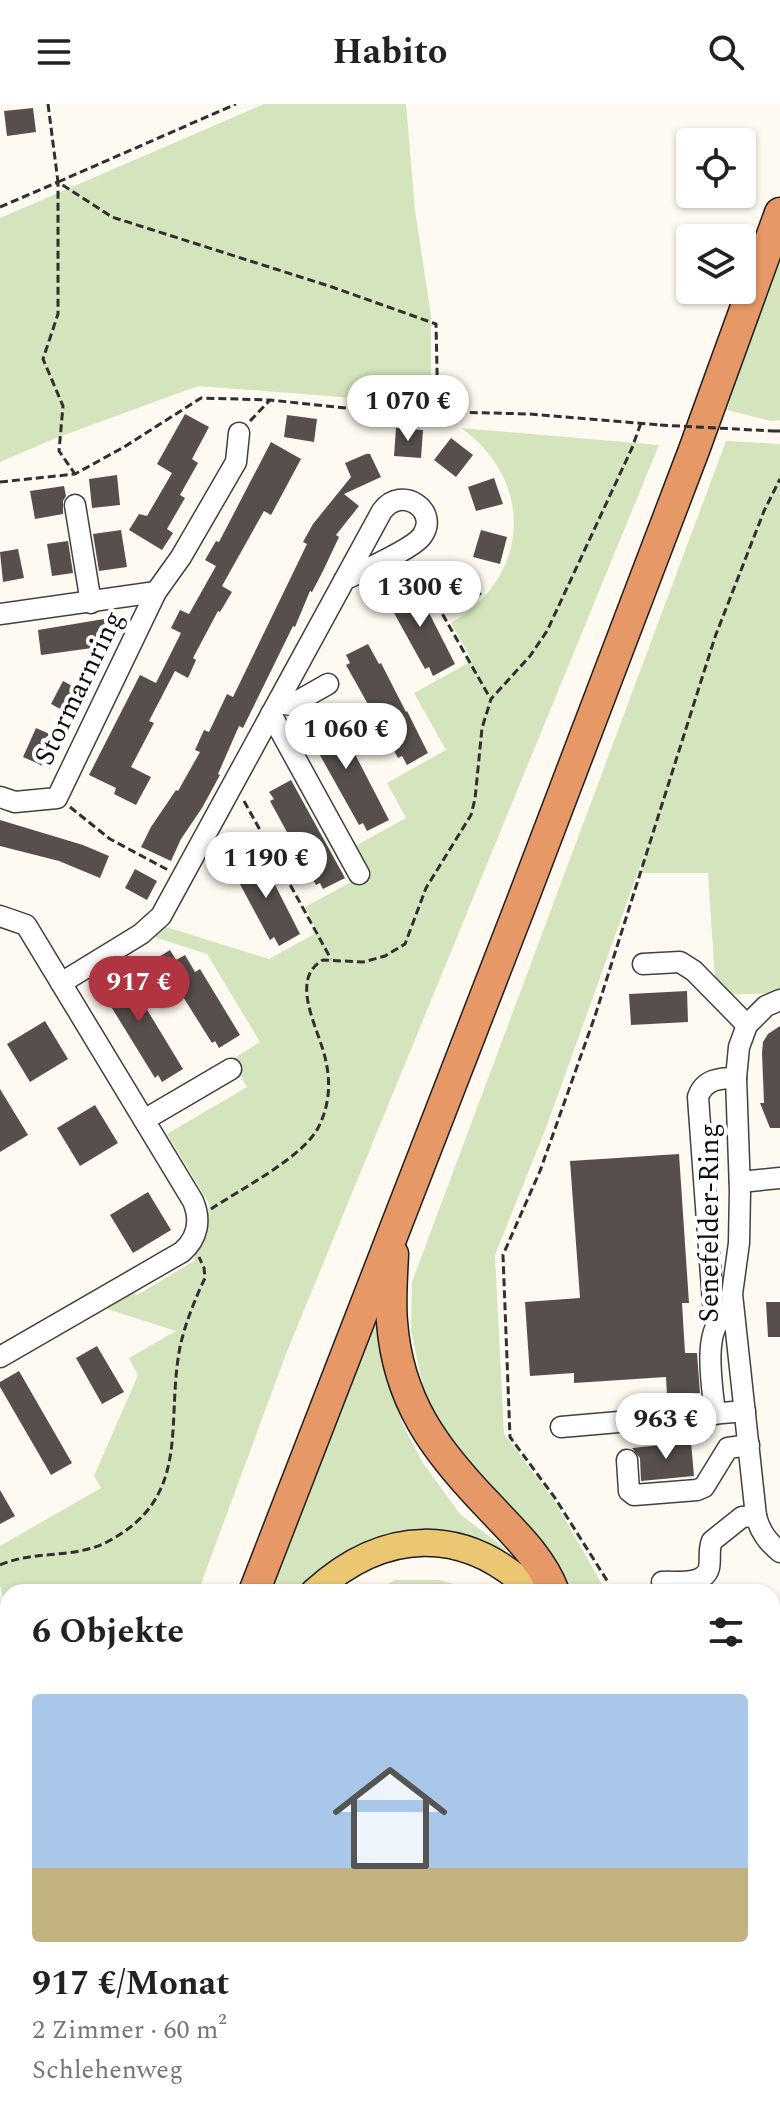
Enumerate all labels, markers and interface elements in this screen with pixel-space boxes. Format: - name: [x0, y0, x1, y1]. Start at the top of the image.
- text: Habito: [333, 25, 447, 80]
- icon: menu: [32, 30, 76, 74]
- icon: search: [704, 30, 748, 74]
- map controls: [676, 128, 756, 304]
- button: locate: [676, 128, 756, 208]
- button: layers: [676, 224, 756, 304]
- pin: 1 070 €: [334, 375, 482, 443]
- text: 1 070 €: [365, 381, 451, 421]
- pin: 1 300 €: [346, 561, 494, 629]
- text: 1 300 €: [377, 567, 463, 607]
- street label: Stormarnring: [23, 603, 135, 773]
- pin: 1 060 €: [272, 703, 420, 771]
- text: 1 060 €: [303, 709, 389, 749]
- pin: 1 190 €: [192, 832, 340, 900]
- text: 1 190 €: [223, 838, 309, 878]
- pin: 917 €: [83, 956, 195, 1024]
- text: 917 €: [107, 962, 171, 1002]
- street label: Senefelder-Ring: [688, 1123, 731, 1323]
- pin: 963 €: [610, 1393, 722, 1461]
- text: 963 €: [634, 1399, 698, 1439]
- text: 6 Objekte: [32, 1606, 184, 1658]
- icon: filters: [704, 1610, 748, 1654]
- icon: home: [318, 1746, 462, 1890]
- text: 917 €/Monat: [32, 1958, 229, 2010]
- text: 2 Zimmer · 60 m²: [32, 2010, 227, 2050]
- text: Schlehenweg: [32, 2050, 183, 2090]

